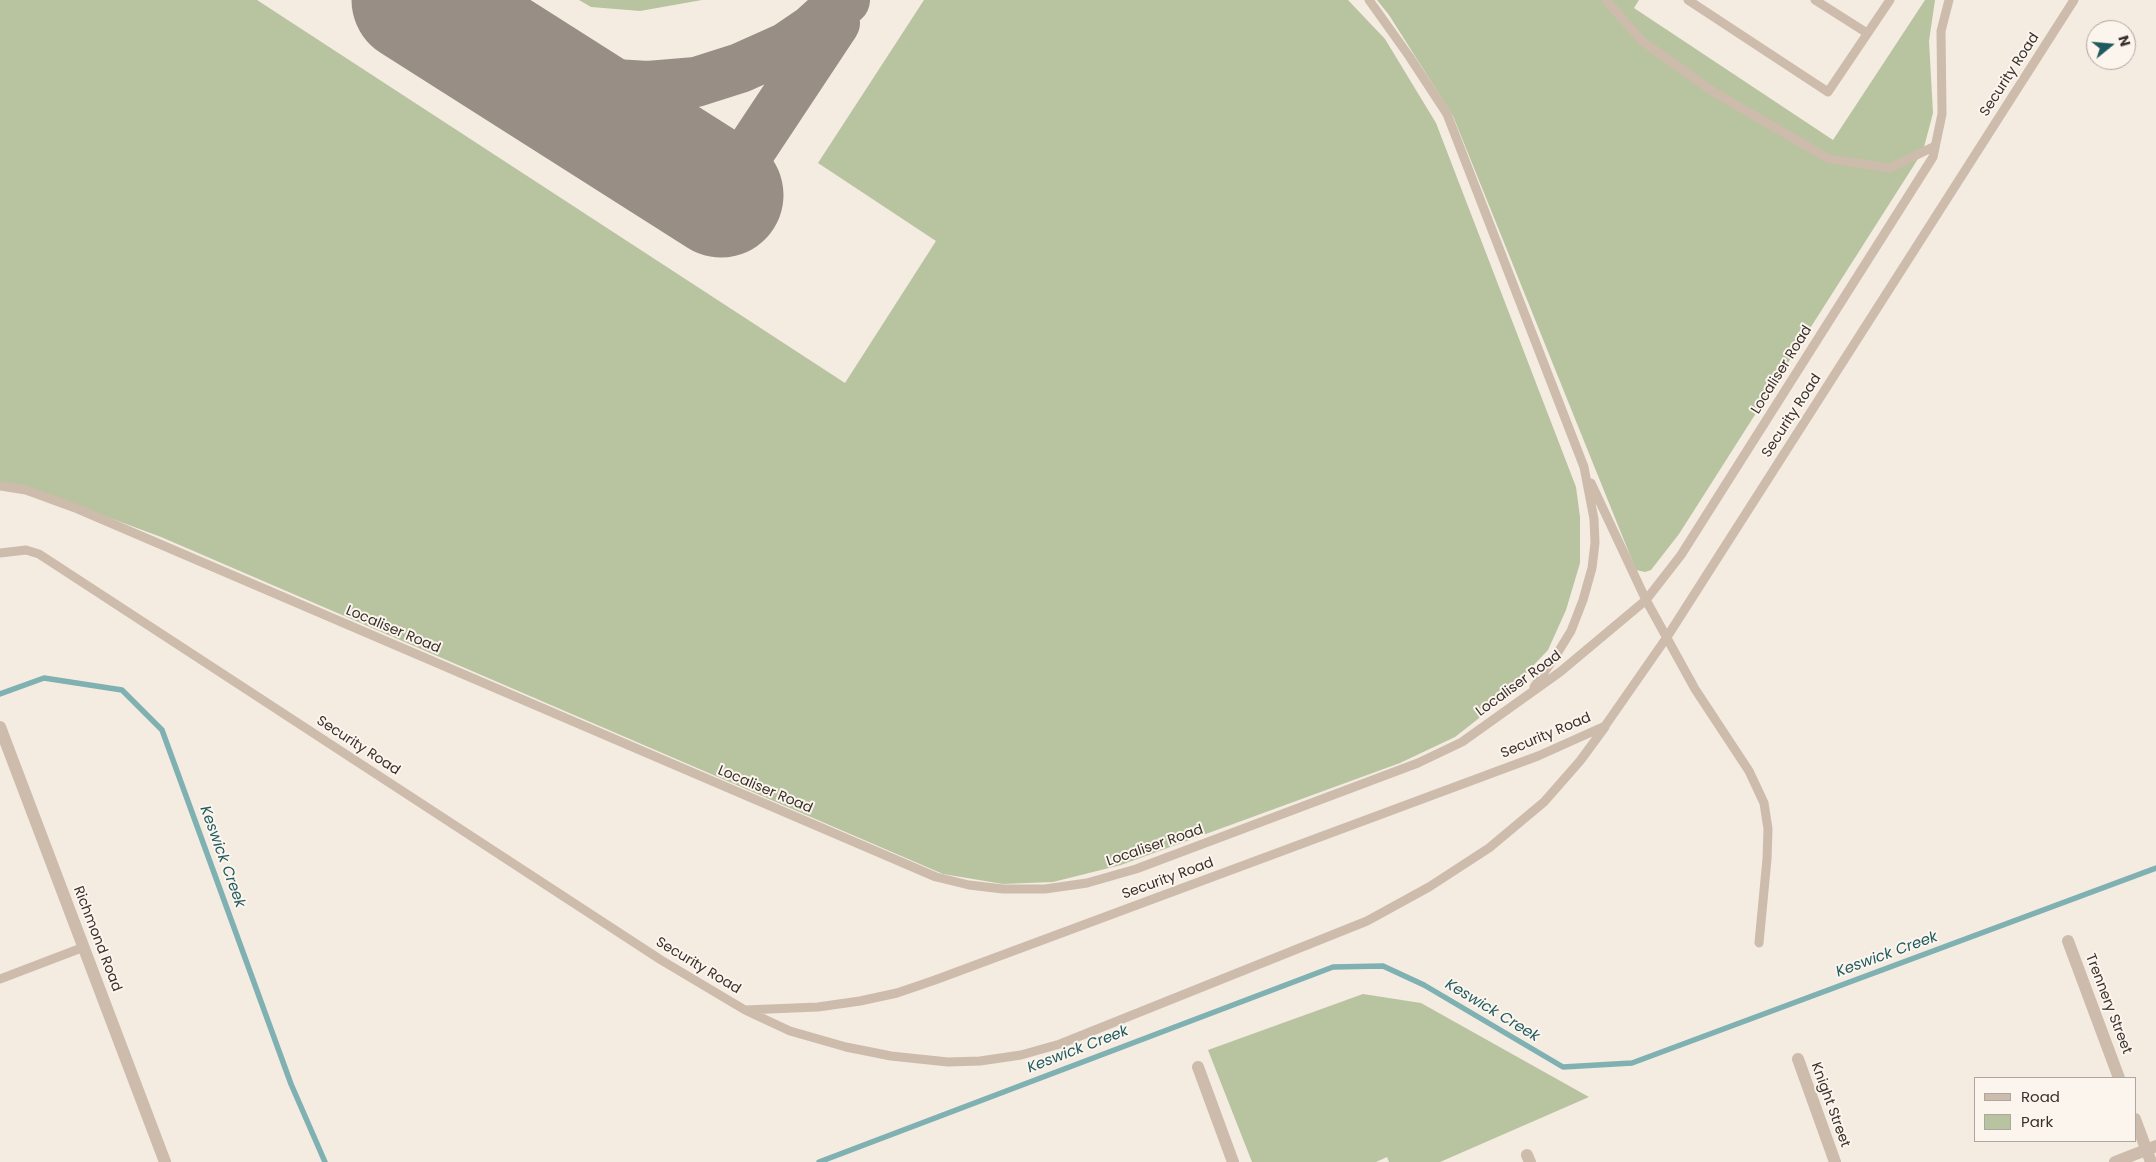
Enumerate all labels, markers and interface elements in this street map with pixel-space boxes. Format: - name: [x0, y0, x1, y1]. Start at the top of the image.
- north arrow: [2086, 20, 2136, 70]
- street label: Security Road: [1977, 30, 2043, 120]
- text: N: [2113, 33, 2135, 49]
- street label: Localiser Road: [1748, 323, 1816, 417]
- street label: Security Road: [1759, 371, 1825, 461]
- street label: Localiser Road: [343, 602, 443, 658]
- street label: Localiser Road: [1473, 647, 1565, 721]
- street label: Security Road: [1498, 709, 1594, 763]
- street label: Security Road: [313, 713, 403, 779]
- street label: Localiser Road: [715, 762, 815, 818]
- water label: Keswick Creek: [195, 804, 249, 910]
- street label: Localiser Road: [1104, 822, 1206, 870]
- street label: Security Road: [1120, 855, 1216, 903]
- street label: Richmond Road: [69, 884, 125, 994]
- water label: Keswick Creek: [1834, 928, 1940, 982]
- street label: Security Road: [652, 934, 744, 998]
- street label: Trennery Street: [2081, 952, 2135, 1056]
- water label: Keswick Creek: [1442, 976, 1542, 1046]
- water label: Keswick Creek: [1025, 1022, 1131, 1078]
- street label: Knight Street: [1807, 1060, 1853, 1150]
- legend: [1974, 1077, 2136, 1142]
- text: Road: [2021, 1086, 2060, 1107]
- text: Park: [2021, 1111, 2053, 1132]

